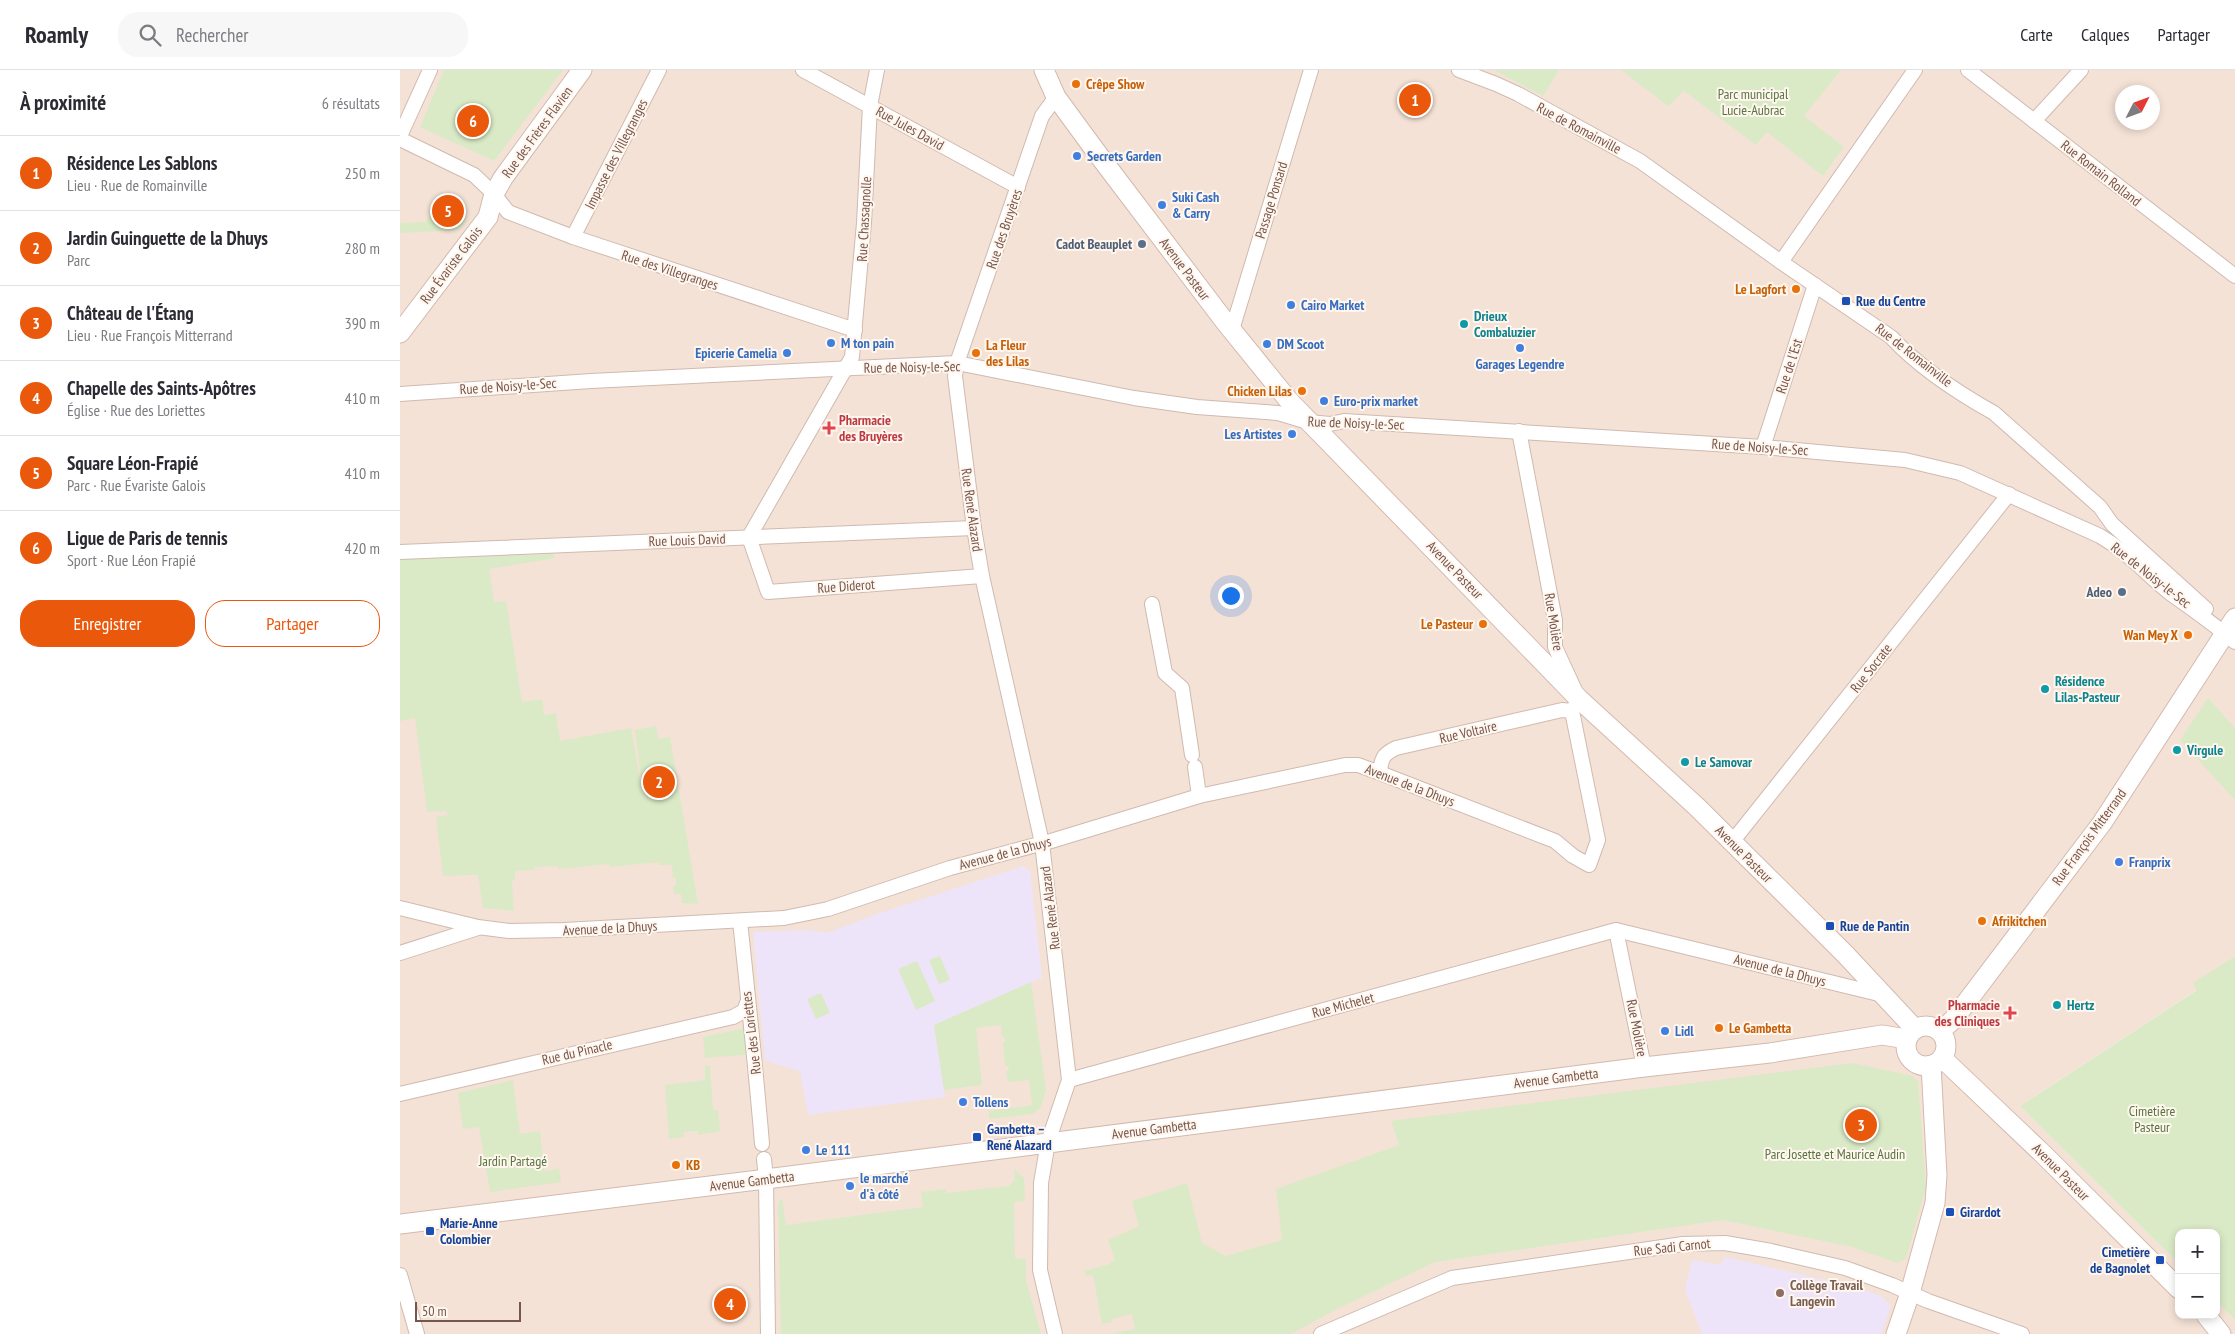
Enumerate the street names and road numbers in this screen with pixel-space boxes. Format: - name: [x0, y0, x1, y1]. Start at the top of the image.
- street label: Rue des Frères Flavien: [498, 83, 576, 181]
- street label: Impasse des Villegranges: [580, 96, 652, 212]
- street label: Rue de Romainville: [1534, 98, 1625, 158]
- street label: Rue Jules David: [873, 102, 947, 154]
- street label: Rue Romain Rolland: [2057, 136, 2145, 210]
- street label: Passage Ponsard: [1251, 159, 1291, 241]
- street label: Rue Chassagnolle: [853, 176, 875, 262]
- street label: Rue des Bruyères: [982, 187, 1026, 271]
- street label: Rue Évariste Galois: [416, 223, 486, 307]
- street label: Avenue Pasteur: [1156, 234, 1215, 304]
- street label: Rue des Villegranges: [619, 246, 721, 294]
- street label: Rue de Romainville: [1872, 319, 1956, 391]
- street label: Rue de l'Est: [1772, 336, 1806, 396]
- street label: Rue de Noisy-le-Sec: [863, 357, 961, 377]
- street label: Rue de Noisy-le-Sec: [459, 374, 557, 398]
- street label: Rue de Noisy-le-Sec: [1307, 412, 1405, 434]
- street label: Rue de Noisy-le-Sec: [1711, 435, 1809, 459]
- street label: Rue René Alazard: [957, 467, 987, 553]
- street label: Rue Louis David: [648, 530, 726, 550]
- street label: Avenue Pasteur: [1423, 537, 1487, 603]
- street label: Rue de Noisy-le-Sec: [2107, 538, 2195, 612]
- street label: Rue Diderot: [817, 575, 875, 597]
- street label: Rue Molière: [1541, 592, 1567, 652]
- street label: Rue Socrate: [1846, 640, 1896, 696]
- street label: Rue Voltaire: [1438, 717, 1499, 747]
- street label: Avenue de la Dhuys: [1363, 760, 1458, 810]
- street label: Rue François Mitterrand: [2048, 785, 2130, 889]
- street label: Avenue Pasteur: [1711, 821, 1777, 887]
- street label: Avenue de la Dhuys: [957, 832, 1053, 874]
- street label: Rue René Alazard: [1036, 865, 1064, 951]
- street label: Avenue de la Dhuys: [562, 917, 658, 939]
- street label: Avenue de la Dhuys: [1732, 950, 1828, 990]
- street label: Rue Michelet: [1310, 988, 1376, 1022]
- street label: Rue des Loriettes: [737, 990, 765, 1075]
- street label: Rue Molière: [1623, 998, 1651, 1058]
- street label: Rue du Pinacle: [540, 1035, 614, 1069]
- street label: Avenue Gambetta: [1513, 1064, 1599, 1092]
- street label: Avenue Gambetta: [1111, 1115, 1197, 1143]
- street label: Avenue Pasteur: [2028, 1139, 2094, 1205]
- street label: Avenue Gambetta: [709, 1167, 795, 1195]
- street label: Rue Sadi Carnot: [1633, 1234, 1711, 1260]

